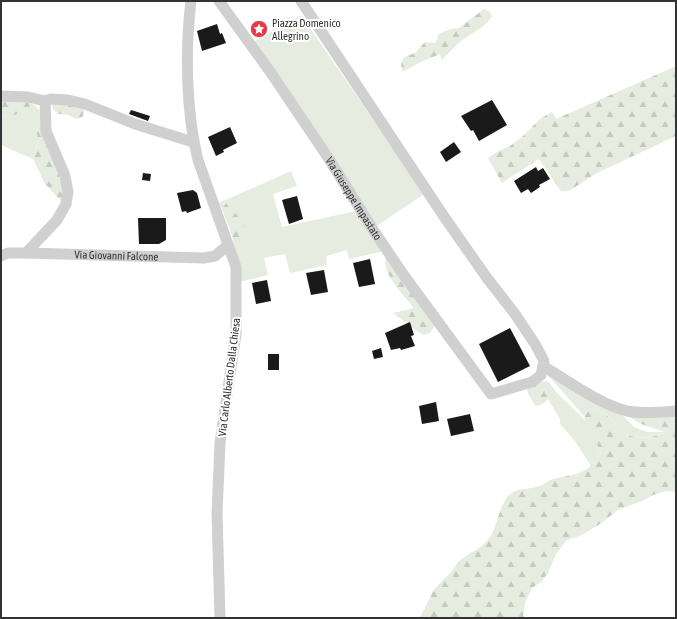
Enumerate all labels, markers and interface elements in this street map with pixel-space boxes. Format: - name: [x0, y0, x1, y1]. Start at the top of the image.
- place label: Piazza Domenico Allegrino: [272, 17, 341, 42]
- place icon: Piazza Domenico Allegrino: [249, 19, 269, 39]
- street label: Via Giuseppe Impastato: [323, 155, 384, 242]
- street label: Via Giovanni Falcone: [74, 248, 159, 263]
- street label: Via Carlo Alberto Dalla Chiesa: [216, 317, 242, 437]

